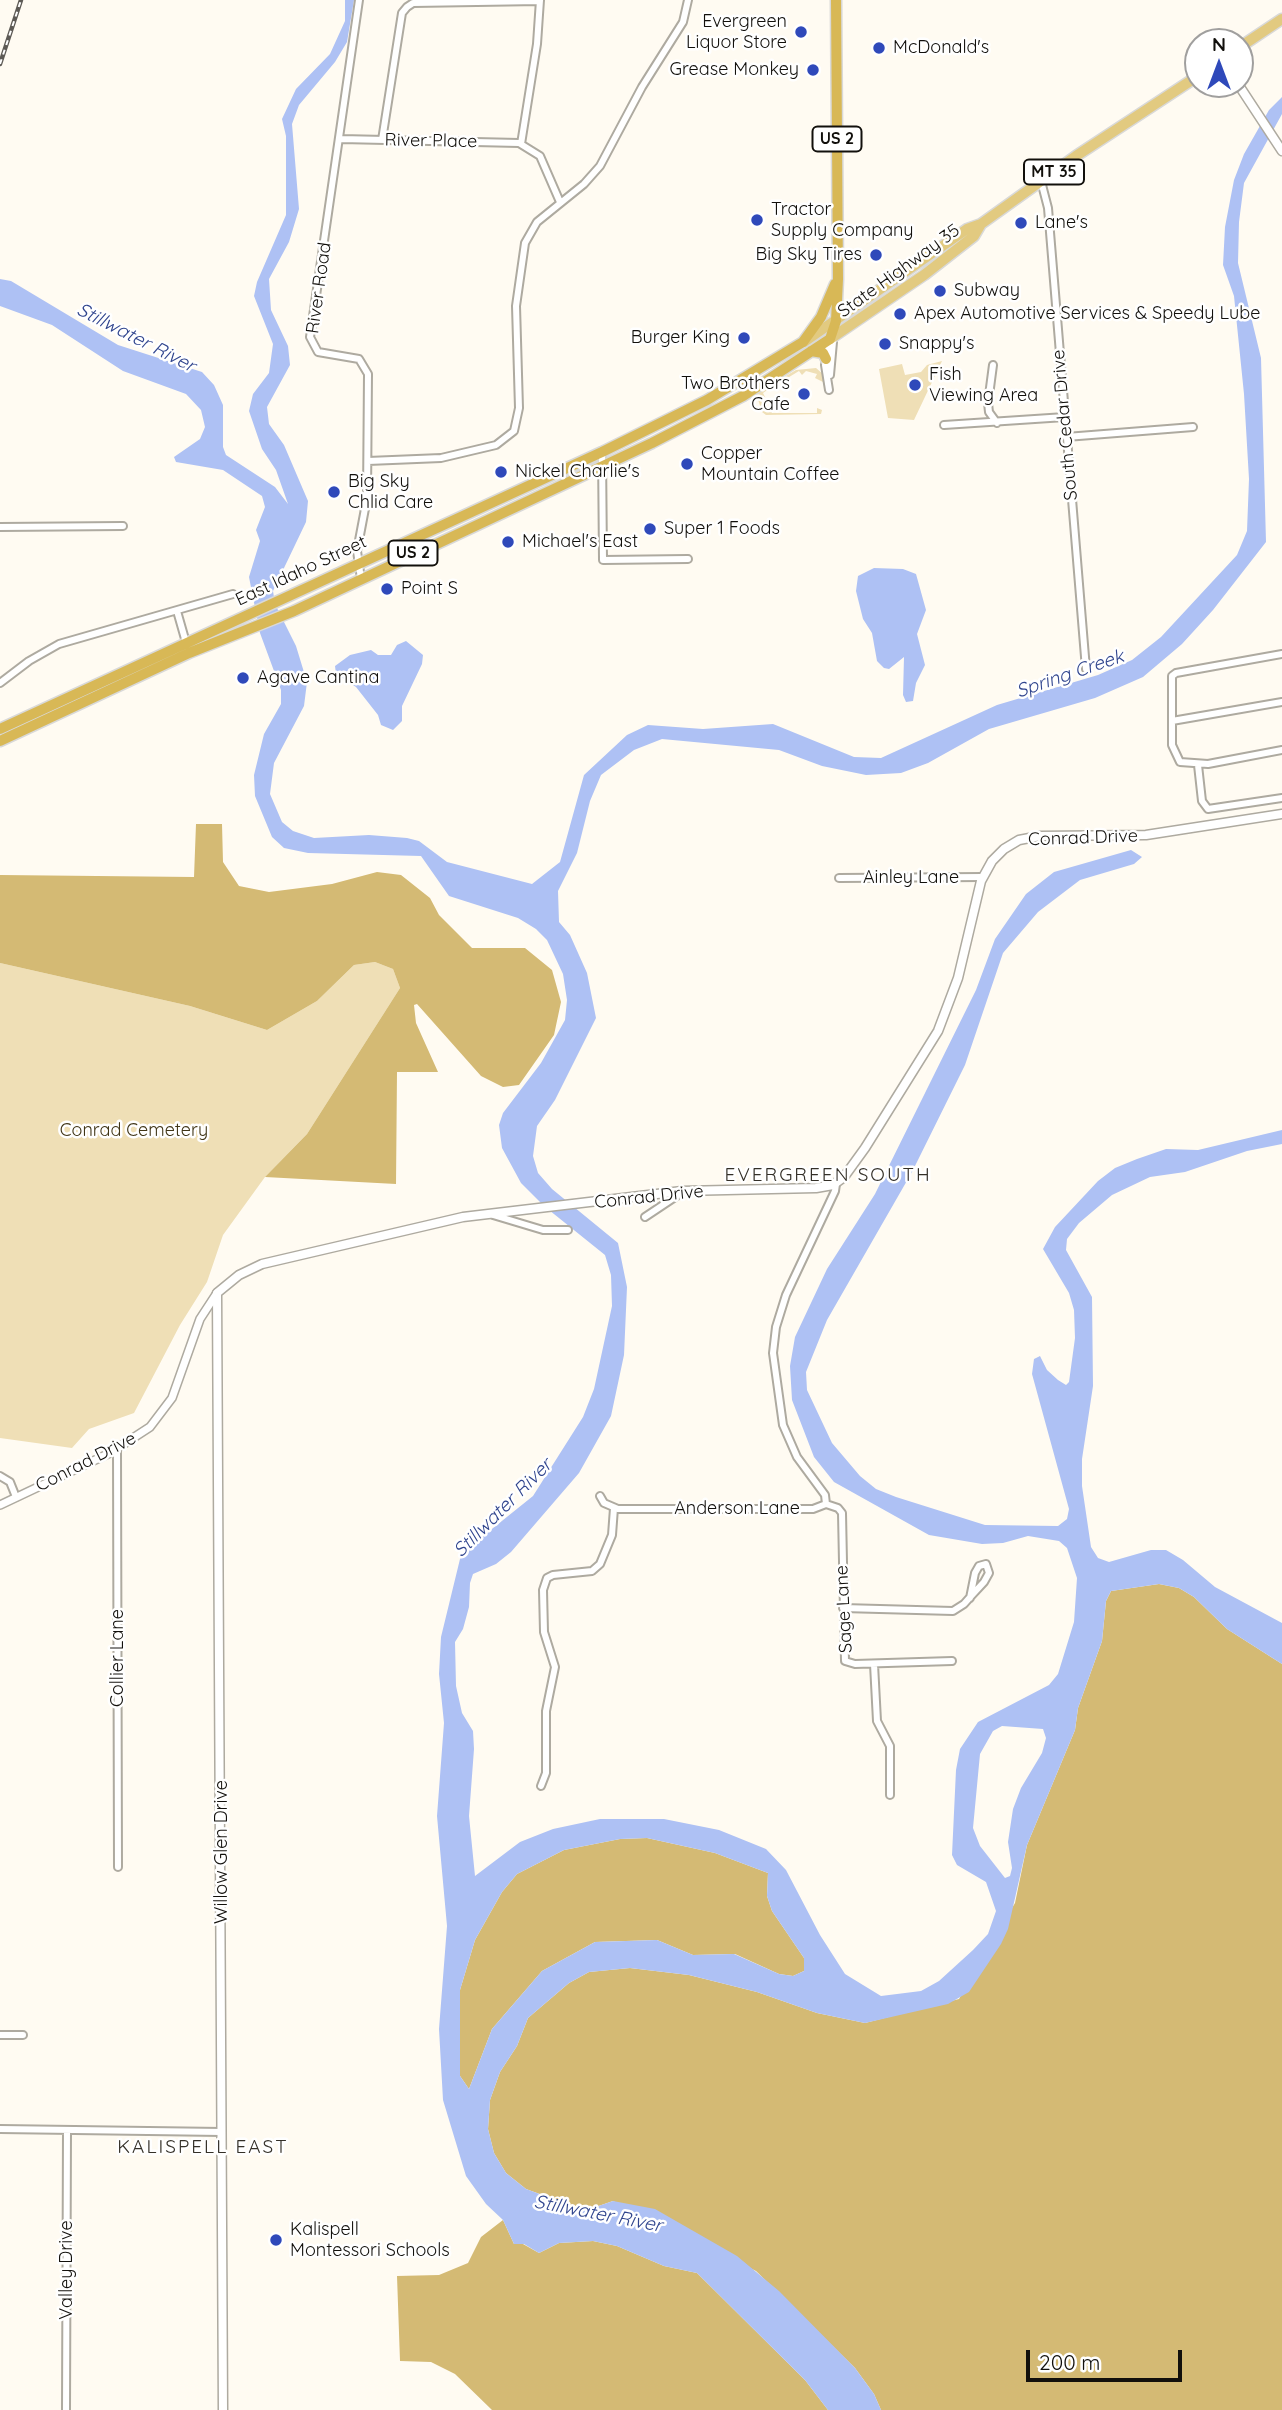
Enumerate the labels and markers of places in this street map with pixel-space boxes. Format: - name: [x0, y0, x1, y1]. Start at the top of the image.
- place label: Evergreen Liquor Store: [686, 11, 787, 54]
- marker: Evergreen Liquor Store: [793, 24, 809, 40]
- place label: McDonald's: [893, 37, 989, 59]
- marker: McDonald's: [871, 40, 887, 56]
- place label: Grease Monkey: [670, 59, 799, 81]
- marker: Grease Monkey: [805, 62, 821, 78]
- place label: Tractor Supply Company: [771, 199, 914, 242]
- marker: Tractor Supply Company: [749, 212, 765, 228]
- place label: Lane's: [1035, 212, 1088, 234]
- marker: Lane's: [1013, 215, 1029, 231]
- place label: Big Sky Tires: [756, 244, 862, 266]
- marker: Big Sky Tires: [868, 247, 884, 263]
- place label: Subway: [954, 280, 1020, 302]
- marker: Subway: [932, 283, 948, 299]
- place label: Apex Automotive Services & Speedy Lube: [914, 303, 1260, 325]
- marker: Apex Automotive Services & Speedy Lube: [892, 306, 908, 322]
- place label: Burger King: [631, 327, 730, 349]
- marker: Burger King: [736, 330, 752, 346]
- place label: Snappy's: [899, 333, 974, 355]
- marker: Snappy's: [877, 336, 893, 352]
- place label: Fish Viewing Area: [929, 364, 1038, 406]
- place label: Two Brothers Cafe: [681, 373, 790, 416]
- marker: Fish Viewing Area: [907, 377, 923, 393]
- marker: Two Brothers Cafe: [796, 386, 812, 402]
- place label: Copper Mountain Coffee: [701, 443, 840, 486]
- marker: Copper Mountain Coffee: [679, 456, 695, 472]
- place label: Nickel Charlie's: [515, 461, 640, 483]
- marker: Nickel Charlie's: [493, 464, 509, 480]
- place label: Big Sky Chlid Care: [348, 471, 433, 514]
- marker: Big Sky Chlid Care: [326, 484, 342, 500]
- place label: Super 1 Foods: [664, 518, 780, 540]
- marker: Super 1 Foods: [642, 521, 658, 537]
- place label: Michael's East: [522, 531, 638, 553]
- marker: Michael's East: [500, 534, 516, 550]
- place label: Point S: [401, 578, 458, 600]
- marker: Point S: [379, 581, 395, 597]
- place label: Agave Cantina: [257, 667, 379, 689]
- marker: Agave Cantina: [235, 670, 251, 686]
- place label: Kalispell Montessori Schools: [290, 2219, 450, 2262]
- marker: Kalispell Montessori Schools: [268, 2232, 284, 2248]

